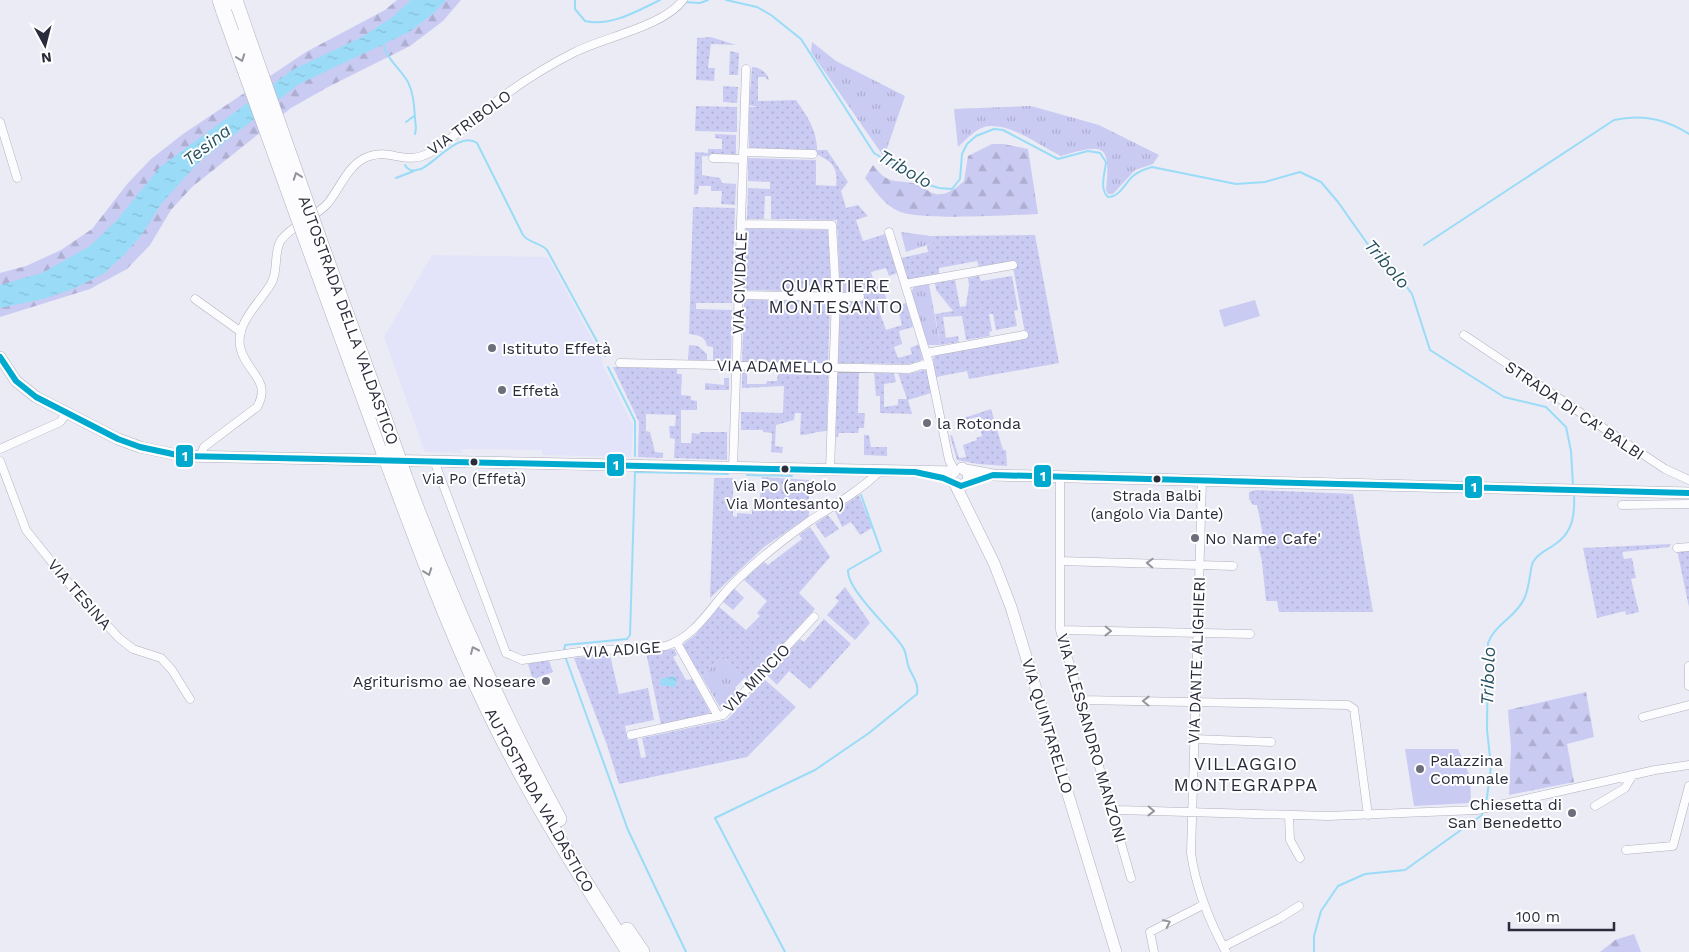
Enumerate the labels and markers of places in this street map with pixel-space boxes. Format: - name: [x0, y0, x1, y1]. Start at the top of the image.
- place label: Istituto Effetà: [502, 339, 611, 358]
- marker: Istituto Effetà: [486, 342, 498, 354]
- place label: Effetà: [512, 381, 559, 400]
- marker: Effetà: [496, 384, 508, 396]
- place label: la Rotonda: [937, 414, 1021, 433]
- marker: la Rotonda: [921, 417, 933, 429]
- marker: Via Po (Effetà): [469, 457, 479, 467]
- marker: Via Po (angolo Via Montesanto): [780, 464, 790, 474]
- place label: Via Po (Effetà): [422, 470, 526, 488]
- marker: Strada Balbi (angolo Via Dante): [1152, 474, 1162, 484]
- place label: Via Po (angolo Via Montesanto): [726, 477, 844, 513]
- place label: Strada Balbi (angolo Via Dante): [1091, 487, 1223, 523]
- place label: No Name Cafe': [1205, 529, 1321, 548]
- marker: No Name Cafe': [1189, 532, 1201, 544]
- place label: Agriturismo ae Noseare: [353, 672, 536, 691]
- marker: Agriturismo ae Noseare: [540, 675, 552, 687]
- place label: Palazzina Comunale: [1430, 751, 1509, 788]
- marker: Palazzina Comunale: [1414, 763, 1426, 775]
- place label: Chiesetta di San Benedetto: [1448, 795, 1562, 832]
- marker: Chiesetta di San Benedetto: [1566, 807, 1578, 819]

